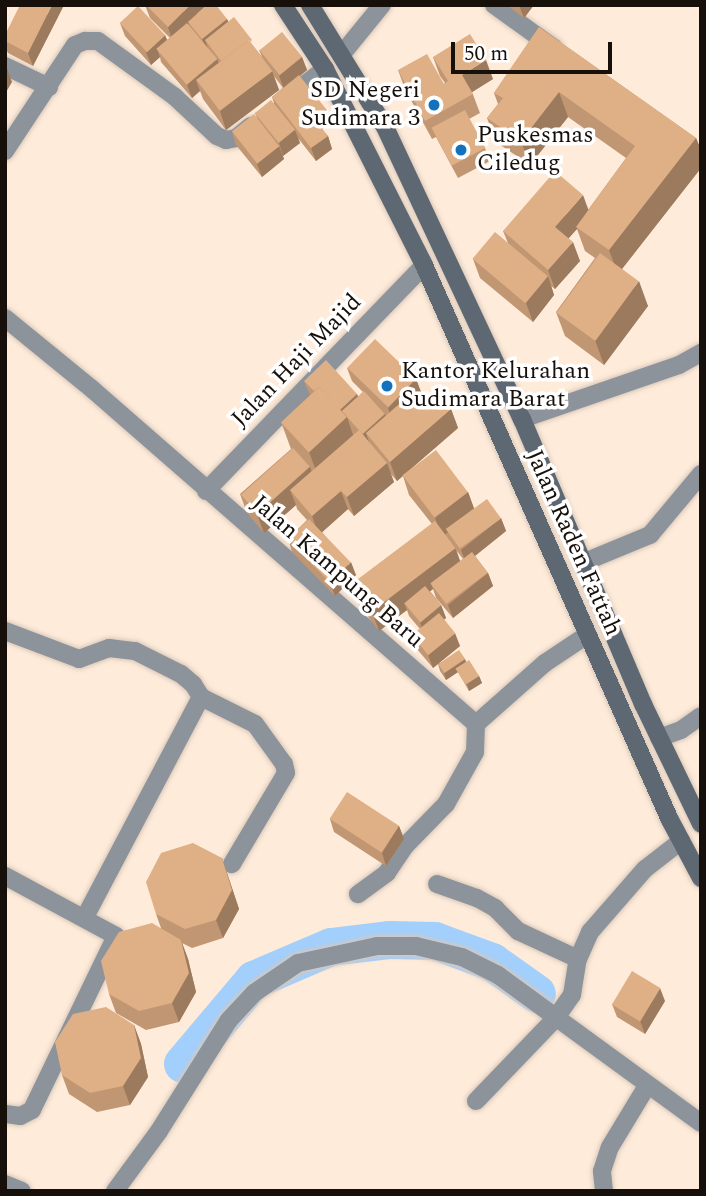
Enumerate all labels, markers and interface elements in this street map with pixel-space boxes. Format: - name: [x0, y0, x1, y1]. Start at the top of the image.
- scale bar: [454, 28, 615, 72]
- text: 50 m: [464, 38, 508, 70]
- place label: SD Negeri Sudimara 3: [301, 77, 420, 133]
- marker: SD Negeri Sudimara 3: [426, 97, 442, 113]
- place label: Puskesmas Ciledug: [477, 122, 594, 178]
- marker: Puskesmas Ciledug: [451, 140, 471, 160]
- street label: Jalan Haji Majid: [226, 288, 368, 434]
- place label: Kantor Kelurahan Sudimara Barat: [401, 358, 590, 414]
- marker: Kantor Kelurahan Sudimara Barat: [379, 378, 395, 394]
- street label: Jalan Raden Fattah: [519, 446, 627, 640]
- street label: Jalan Kampung Baru: [245, 489, 429, 655]

